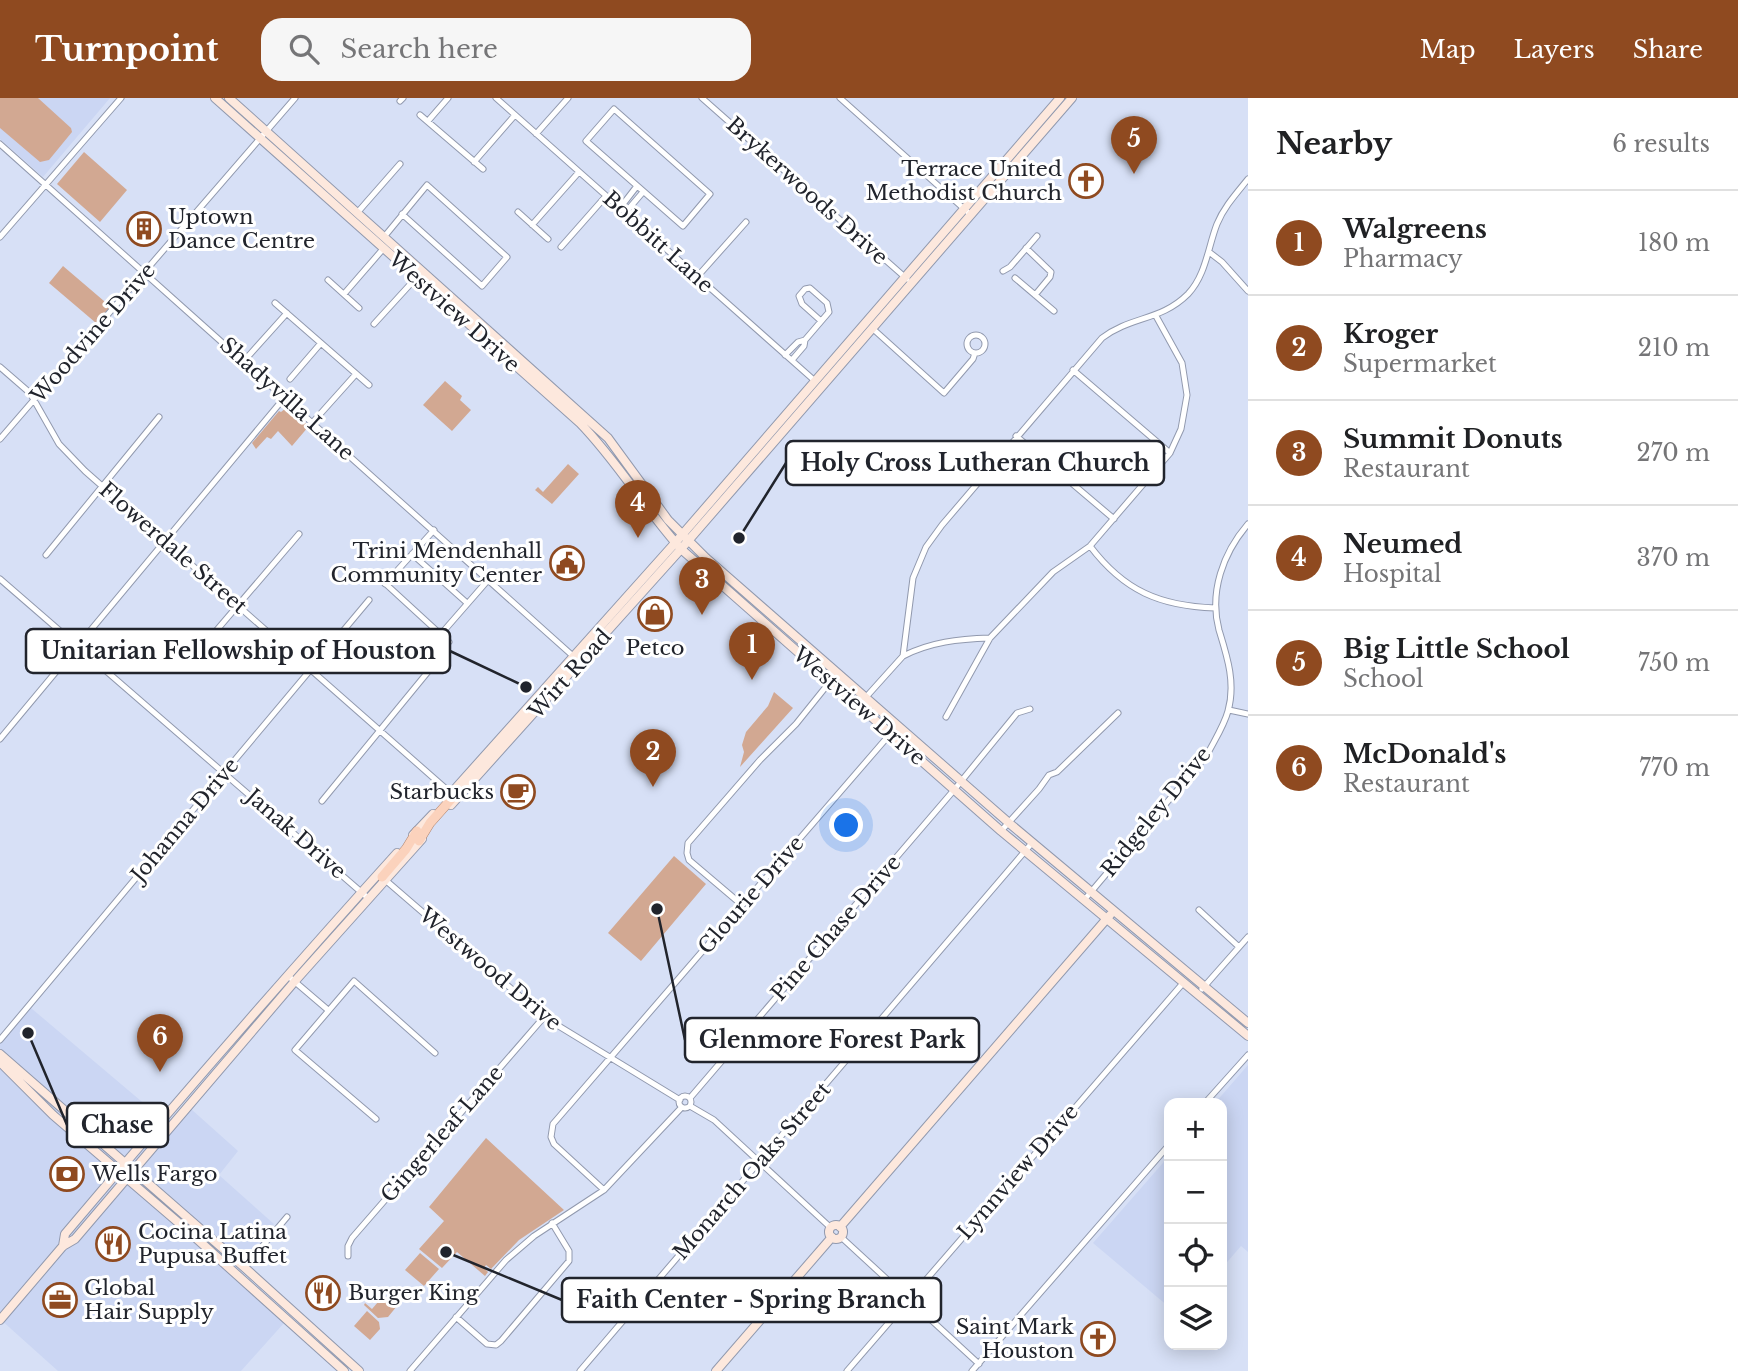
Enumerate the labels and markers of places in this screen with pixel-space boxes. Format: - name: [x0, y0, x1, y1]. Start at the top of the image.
- pin: 5: [1111, 116, 1157, 174]
- place label: Terrace United Methodist Church: [866, 156, 1062, 206]
- church icon: Terrace United Methodist Church: [1067, 162, 1105, 200]
- place label: Uptown Dance Centre: [168, 204, 315, 254]
- building icon: Uptown Dance Centre: [125, 210, 163, 248]
- callout: Holy Cross Lutheran Church: [786, 441, 1164, 485]
- pin: 4: [615, 480, 661, 538]
- place label: Trini Mendenhall Community Center: [331, 538, 542, 588]
- public building icon: Trini Mendenhall Community Center: [548, 544, 586, 582]
- pin: 3: [679, 557, 725, 615]
- shop icon: Petco: [636, 595, 674, 633]
- pin: 1: [729, 622, 775, 680]
- callout: Unitarian Fellowship of Houston: [26, 629, 450, 673]
- place label: Petco: [626, 635, 684, 661]
- pin: 2: [630, 729, 676, 787]
- cafe icon: Starbucks: [499, 773, 537, 811]
- place label: Starbucks: [389, 779, 494, 805]
- pin: 6: [137, 1014, 183, 1072]
- callout: Glenmore Forest Park: [685, 1018, 979, 1062]
- callout: Chase: [67, 1103, 168, 1147]
- bank icon: Wells Fargo: [48, 1155, 86, 1193]
- place label: Wells Fargo: [91, 1161, 218, 1187]
- place label: Cocina Latina Pupusa Buffet: [138, 1219, 287, 1269]
- restaurant icon: Cocina Latina Pupusa Buffet: [94, 1225, 132, 1263]
- restaurant icon: Burger King: [304, 1274, 342, 1312]
- place label: Global Hair Supply: [84, 1275, 215, 1325]
- callout: Faith Center - Spring Branch: [562, 1278, 941, 1322]
- place label: Burger King: [348, 1280, 479, 1306]
- office icon: Global Hair Supply: [41, 1281, 79, 1319]
- place label: Saint Mark Houston: [956, 1314, 1074, 1364]
- church icon: Saint Mark Houston: [1079, 1320, 1117, 1358]

